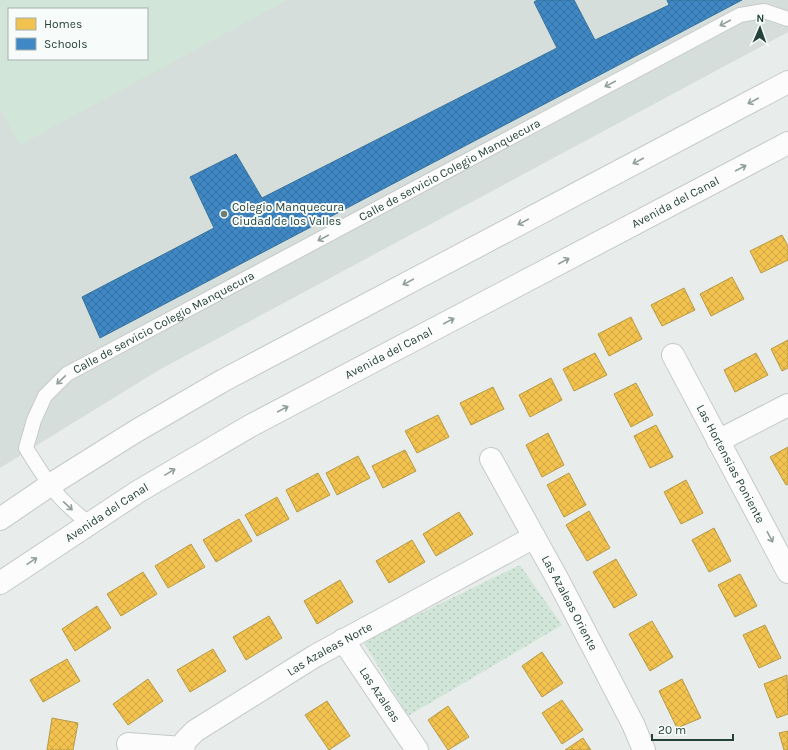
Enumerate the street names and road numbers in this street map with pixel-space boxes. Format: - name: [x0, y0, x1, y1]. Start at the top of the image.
- street label: Calle de servicio Colegio Manquecura: [356, 116, 543, 224]
- street label: Avenida del Canal: [629, 173, 722, 231]
- street label: Calle de servicio Colegio Manquecura: [71, 268, 257, 377]
- street label: Avenida del Canal: [342, 324, 435, 382]
- street label: Las Hortensias Poniente: [693, 402, 768, 525]
- street label: Avenida del Canal: [62, 480, 151, 545]
- street label: Las Azaleas Oriente: [539, 553, 600, 653]
- street label: Las Azaleas Norte: [284, 619, 375, 679]
- street label: Las Azaleas: [356, 665, 403, 725]

